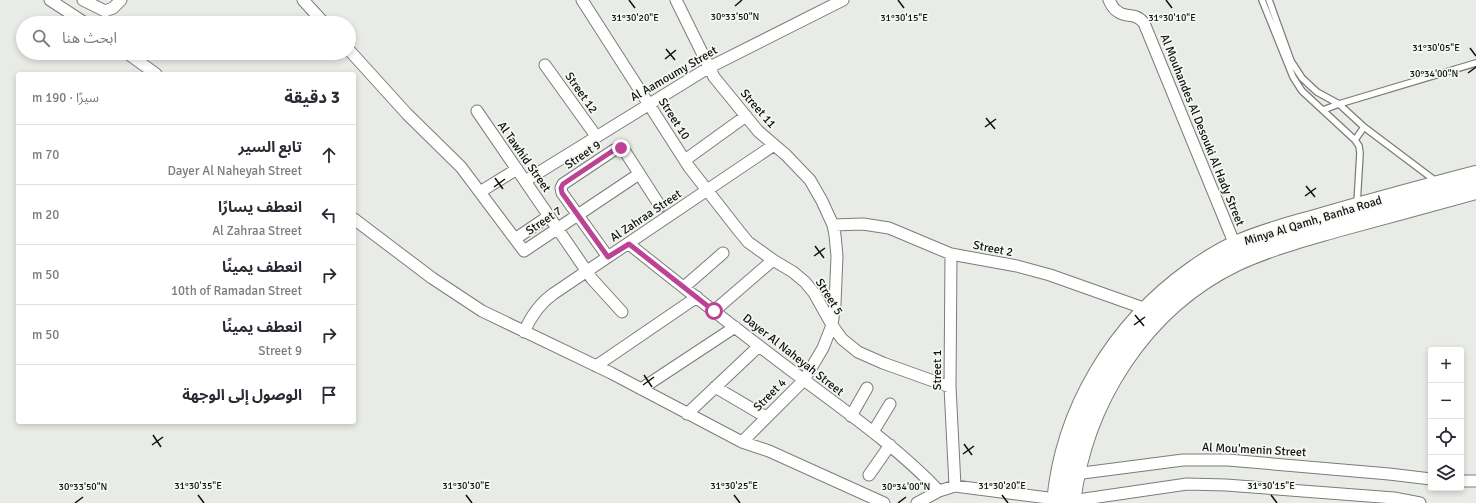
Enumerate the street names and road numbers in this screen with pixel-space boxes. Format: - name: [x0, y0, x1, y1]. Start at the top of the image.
- street label: Al Mouhandes Al Desouki Al Hady Street: [1157, 32, 1247, 228]
- street label: Al Aamoumy Street: [628, 43, 720, 105]
- street label: Street 12: [561, 69, 601, 117]
- street label: Street 11: [737, 86, 779, 132]
- street label: Street 10: [655, 95, 693, 143]
- street label: Al Tawhid Street: [494, 119, 554, 195]
- street label: Street 9: [562, 137, 604, 173]
- street label: Al Zahraa Street: [607, 187, 685, 245]
- street label: Minya Al Qamh, Banha Road: [1242, 193, 1384, 249]
- street label: Street 7: [523, 203, 565, 239]
- street label: Street 2: [972, 238, 1014, 260]
- street label: Street 5: [812, 276, 846, 318]
- street label: Dayer Al Naheyah Street: [739, 311, 847, 399]
- street label: Street 1: [930, 350, 945, 390]
- street label: Street 4: [750, 375, 790, 415]
- street label: Al Mou'menin Street: [1202, 440, 1306, 460]

